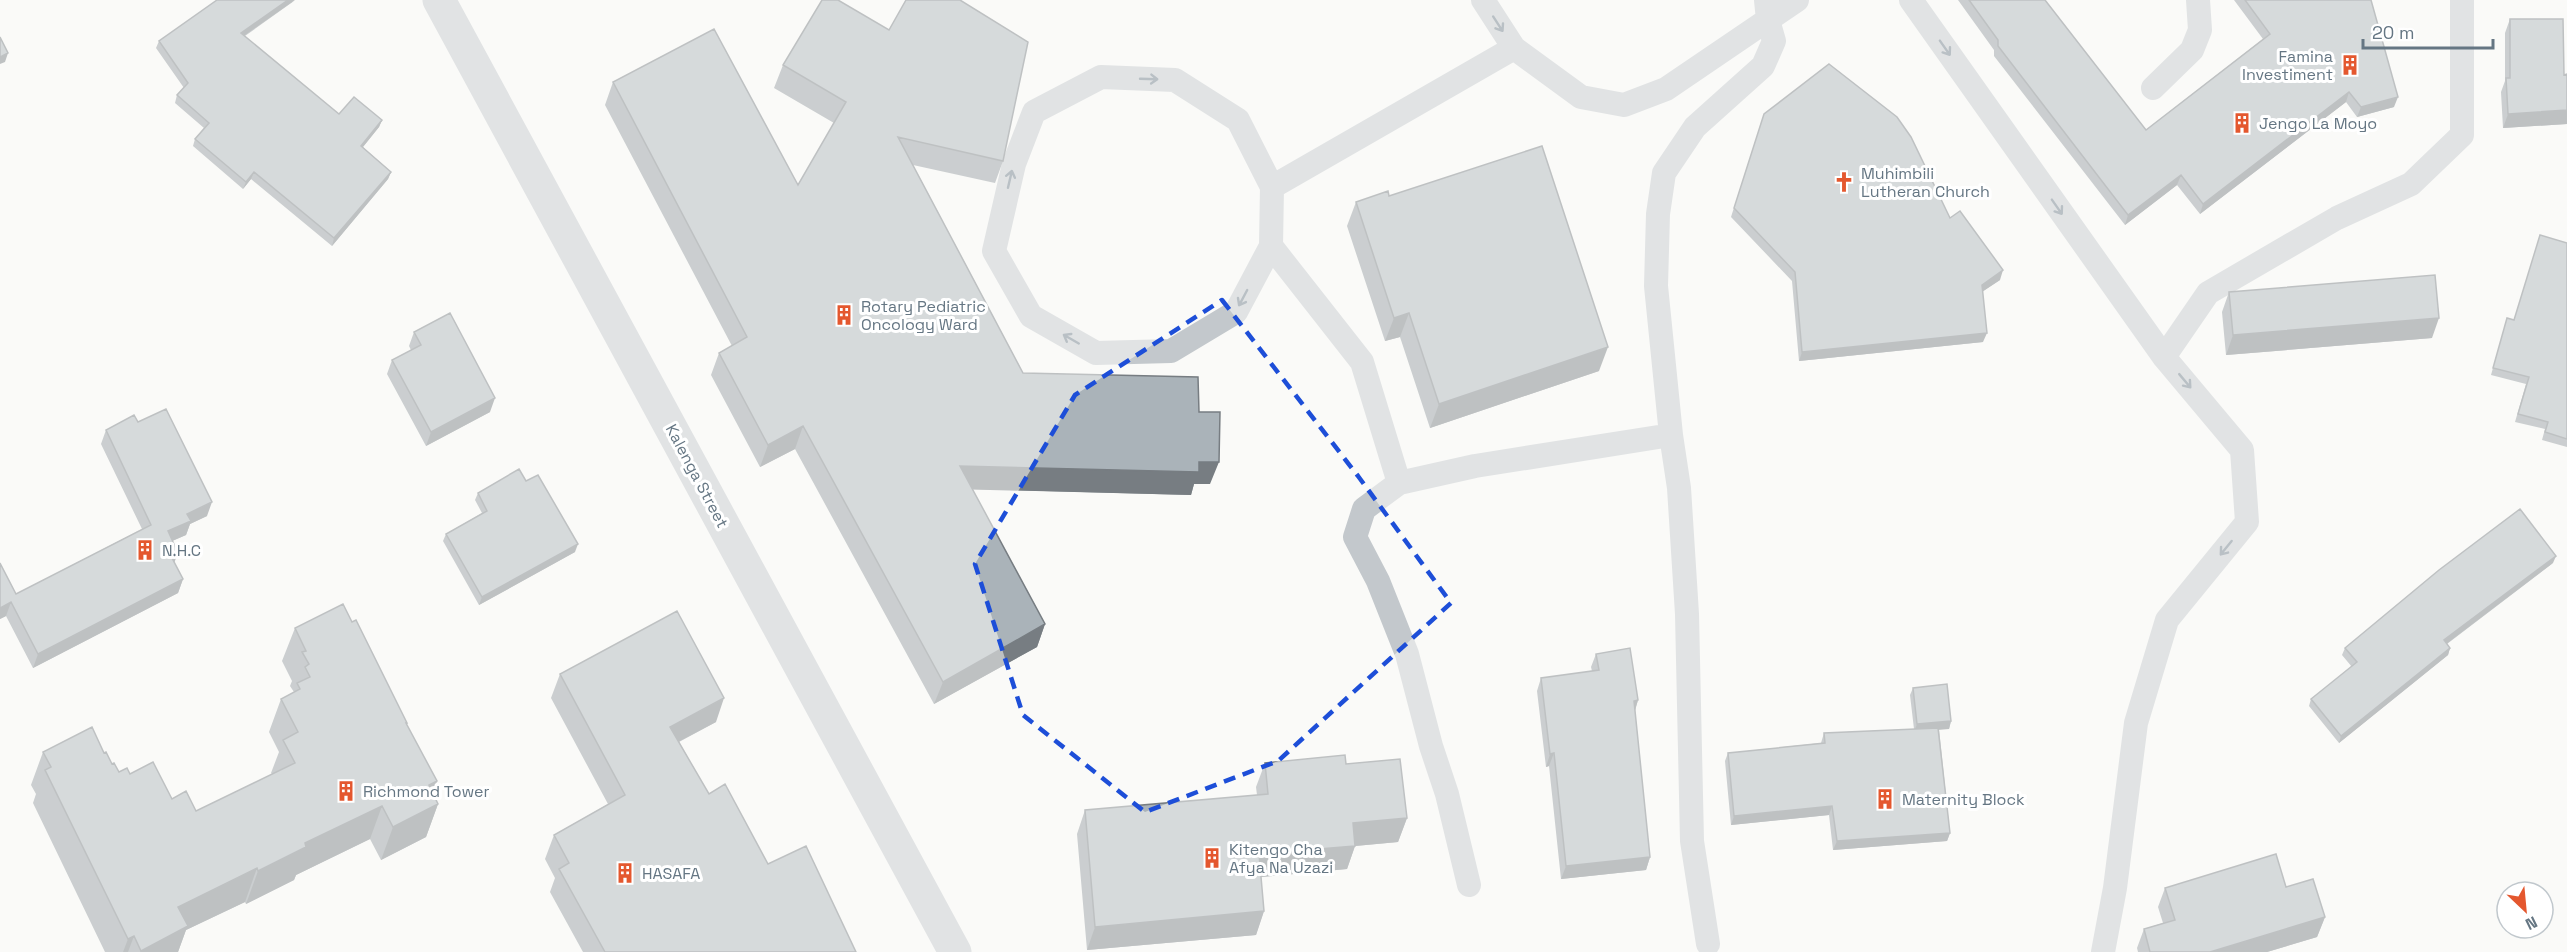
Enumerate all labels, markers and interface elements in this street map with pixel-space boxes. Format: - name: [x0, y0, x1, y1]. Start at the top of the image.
- scale bar: [2363, 12, 2494, 50]
- one-way arrow: [1493, 15, 1505, 32]
- text: 20 m: [2372, 21, 2415, 44]
- one-way arrow: [1939, 39, 1951, 55]
- place label: Famina Investiment: [2242, 46, 2333, 85]
- building icon: Famina Investiment: [2338, 53, 2362, 77]
- one-way arrow: [1139, 73, 1159, 84]
- building icon: Jengo La Moyo: [2230, 111, 2254, 135]
- place label: Jengo La Moyo: [2259, 113, 2377, 134]
- place label: Muhimbili Lutheran Church: [1861, 163, 1990, 202]
- one-way arrow: [1005, 170, 1017, 189]
- church icon: Muhimbili Lutheran Church: [1832, 170, 1856, 194]
- one-way arrow: [2051, 198, 2064, 214]
- one-way arrow: [1237, 288, 1248, 306]
- place label: Rotary Pediatric Oncology Ward: [861, 296, 986, 335]
- building icon: Rotary Pediatric Oncology Ward: [832, 303, 856, 327]
- one-way arrow: [1063, 333, 1081, 344]
- one-way arrow: [2178, 373, 2191, 389]
- street label: Kalenga Street: [661, 420, 733, 532]
- building icon: N.H.C: [133, 538, 157, 562]
- one-way arrow: [2220, 539, 2233, 555]
- place label: N.H.C: [162, 540, 201, 561]
- building icon: Richmond Tower: [334, 779, 358, 803]
- place label: Richmond Tower: [363, 781, 490, 802]
- building icon: Maternity Block: [1873, 787, 1897, 811]
- place label: Maternity Block: [1902, 789, 2025, 810]
- place label: Kitengo Cha Afya Na Uzazi: [1229, 839, 1333, 878]
- building icon: Kitengo Cha Afya Na Uzazi: [1200, 846, 1224, 870]
- building icon: HASAFA: [613, 861, 637, 885]
- place label: HASAFA: [642, 863, 700, 884]
- north arrow: [2495, 880, 2555, 940]
- text: N: [2522, 911, 2541, 935]

